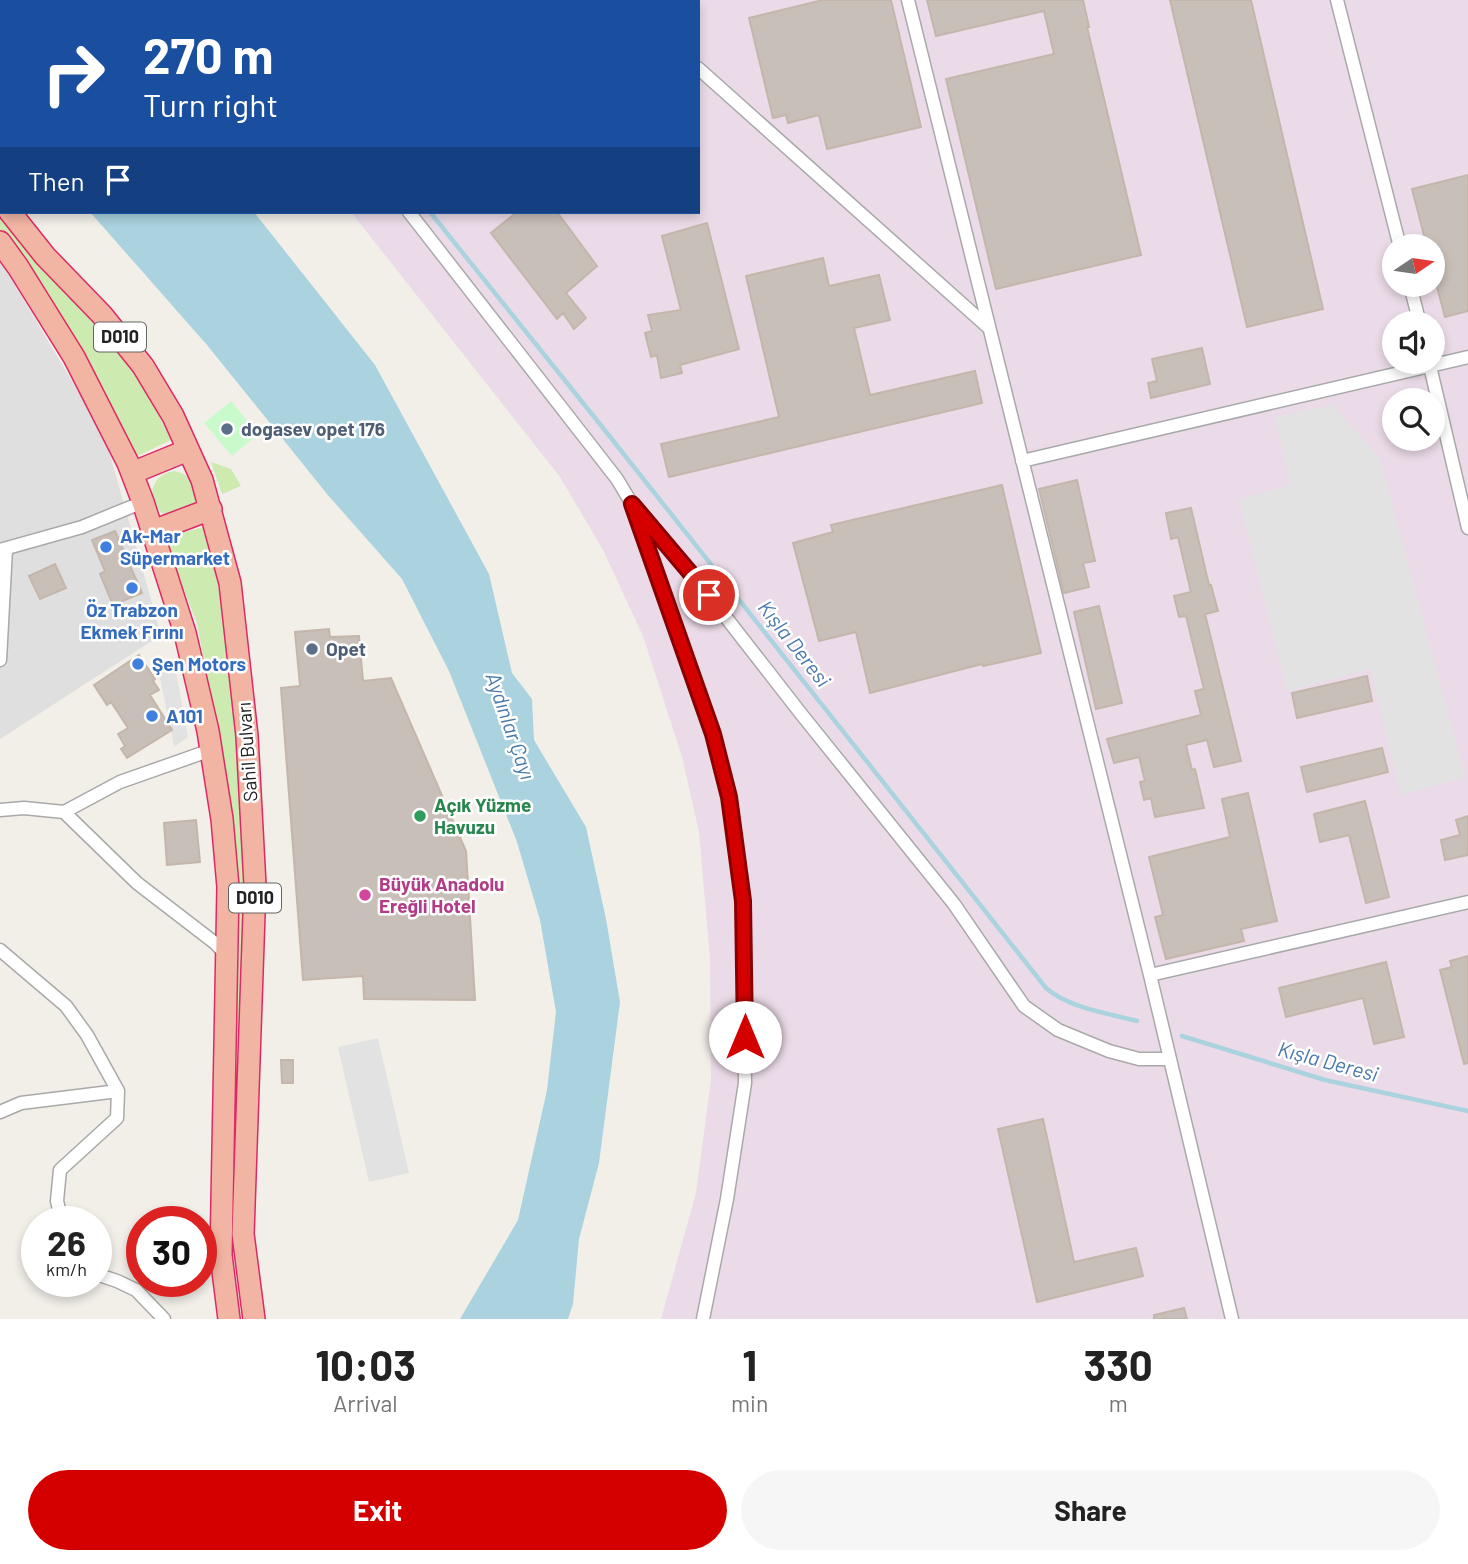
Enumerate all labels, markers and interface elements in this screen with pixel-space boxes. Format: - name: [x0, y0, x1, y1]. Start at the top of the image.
- text: 270 m: [143, 25, 273, 84]
- icon: right: [28, 28, 119, 119]
- text: Turn right: [143, 85, 278, 123]
- icon: arrive: [99, 161, 137, 199]
- text: Then: [28, 165, 85, 196]
- north arrow: [1382, 234, 1446, 298]
- map controls: [1382, 234, 1445, 451]
- button: sound: [1382, 311, 1445, 374]
- road number: D010: [94, 323, 146, 352]
- button: search: [1382, 388, 1445, 451]
- place label: dogasev opet 176: [241, 417, 385, 440]
- marker: dogasev opet 176: [219, 421, 235, 437]
- place label: Ak-Mar Süpermarket: [120, 524, 230, 569]
- marker: Ak-Mar Süpermarket: [98, 539, 114, 555]
- pin: [679, 565, 739, 625]
- icon: arrive: [690, 576, 728, 614]
- marker: Öz Trabzon Ekmek Fırını: [124, 580, 140, 596]
- water label: Kışla Deresi: [754, 595, 837, 692]
- place label: Öz Trabzon Ekmek Fırını: [80, 598, 184, 643]
- place label: Opet: [326, 637, 366, 660]
- marker: Opet: [304, 641, 320, 657]
- place label: Şen Motors: [152, 652, 246, 675]
- marker: Şen Motors: [130, 656, 146, 672]
- water label: Aydınlar Çayı: [481, 669, 541, 782]
- street label: Sahil Bulvarı: [232, 702, 261, 803]
- place label: A101: [166, 704, 203, 727]
- marker: A101: [144, 708, 160, 724]
- place label: Açık Yüzme Havuzu: [434, 793, 531, 838]
- marker: Açık Yüzme Havuzu: [412, 808, 428, 824]
- place label: Büyük Anadolu Ereğli Hotel: [379, 872, 504, 917]
- road number: D010: [229, 884, 281, 912]
- marker: Büyük Anadolu Ereğli Hotel: [357, 887, 373, 903]
- position arrow: [708, 1000, 782, 1074]
- water label: Kışla Deresi: [1275, 1035, 1382, 1086]
- speed limit sign: 30: [126, 1206, 217, 1297]
- text: 26: [47, 1221, 86, 1263]
- text: km/h: [46, 1258, 87, 1280]
- text: 10:03: [315, 1339, 416, 1389]
- text: 1: [742, 1339, 757, 1389]
- text: 330: [1083, 1339, 1153, 1389]
- text: Arrival: [333, 1389, 398, 1417]
- text: min: [731, 1389, 768, 1417]
- text: m: [1109, 1389, 1128, 1417]
- button: Exit: [28, 1470, 727, 1550]
- button: Share: [741, 1470, 1440, 1550]

